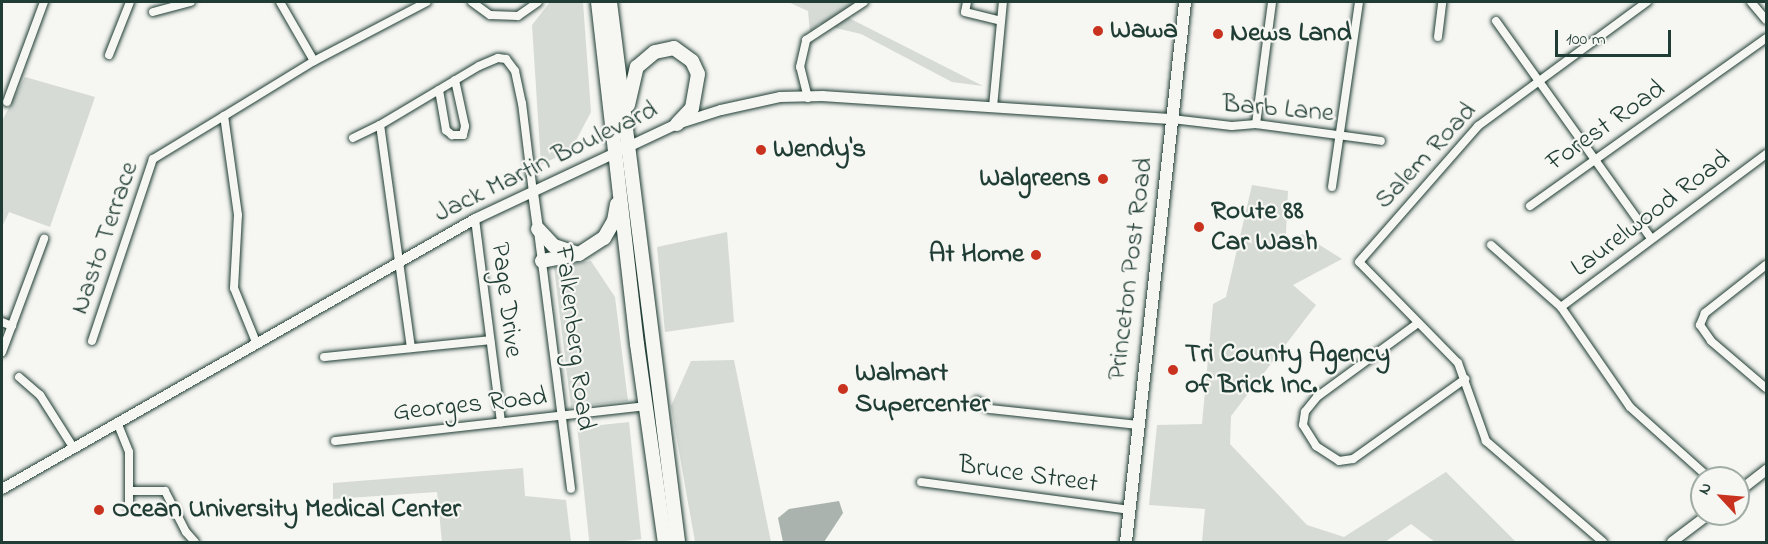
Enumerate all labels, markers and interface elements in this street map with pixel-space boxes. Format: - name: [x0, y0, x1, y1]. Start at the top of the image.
- place label: Wawa: [1110, 15, 1178, 47]
- place label: News Land: [1230, 18, 1352, 50]
- scale bar: [1558, 18, 1674, 56]
- marker: Wawa: [1091, 24, 1105, 38]
- marker: News Land: [1211, 27, 1225, 41]
- text: 100 m: [1566, 27, 1606, 53]
- street label: Forest Road: [1540, 73, 1672, 179]
- street label: Barb Lane: [1221, 88, 1335, 130]
- street label: Jack Martin Boulevard: [429, 94, 663, 230]
- street label: Salem Road: [1368, 96, 1484, 216]
- place label: Wendy's: [773, 134, 866, 166]
- marker: Wendy's: [754, 143, 768, 157]
- street label: Laurelwood Road: [1565, 144, 1737, 284]
- street label: Princeton Post Road: [1101, 156, 1161, 382]
- street label: Nasto Terrace: [64, 157, 146, 319]
- place label: Walgreens: [979, 163, 1091, 195]
- marker: Walgreens: [1096, 172, 1110, 186]
- place label: Route 88 Car Wash: [1211, 195, 1318, 258]
- marker: Route 88 Car Wash: [1192, 220, 1206, 234]
- place label: At Home: [929, 239, 1024, 271]
- street label: Page Drive: [483, 240, 529, 360]
- street label: Falkenberg Road: [547, 244, 601, 432]
- marker: At Home: [1029, 248, 1043, 262]
- place label: Tri County Agency of Brick Inc.: [1185, 338, 1390, 401]
- place label: Walmart Supercenter: [855, 357, 990, 420]
- marker: Tri County Agency of Brick Inc.: [1166, 363, 1180, 377]
- street label: Georges Road: [391, 381, 549, 429]
- marker: Walmart Supercenter: [836, 382, 850, 396]
- street label: Bruce Street: [956, 449, 1100, 501]
- north arrow: [1690, 466, 1750, 526]
- text: N: [1692, 479, 1719, 499]
- place label: Ocean University Medical Center: [112, 494, 461, 526]
- marker: Ocean University Medical Center: [90, 501, 108, 519]

